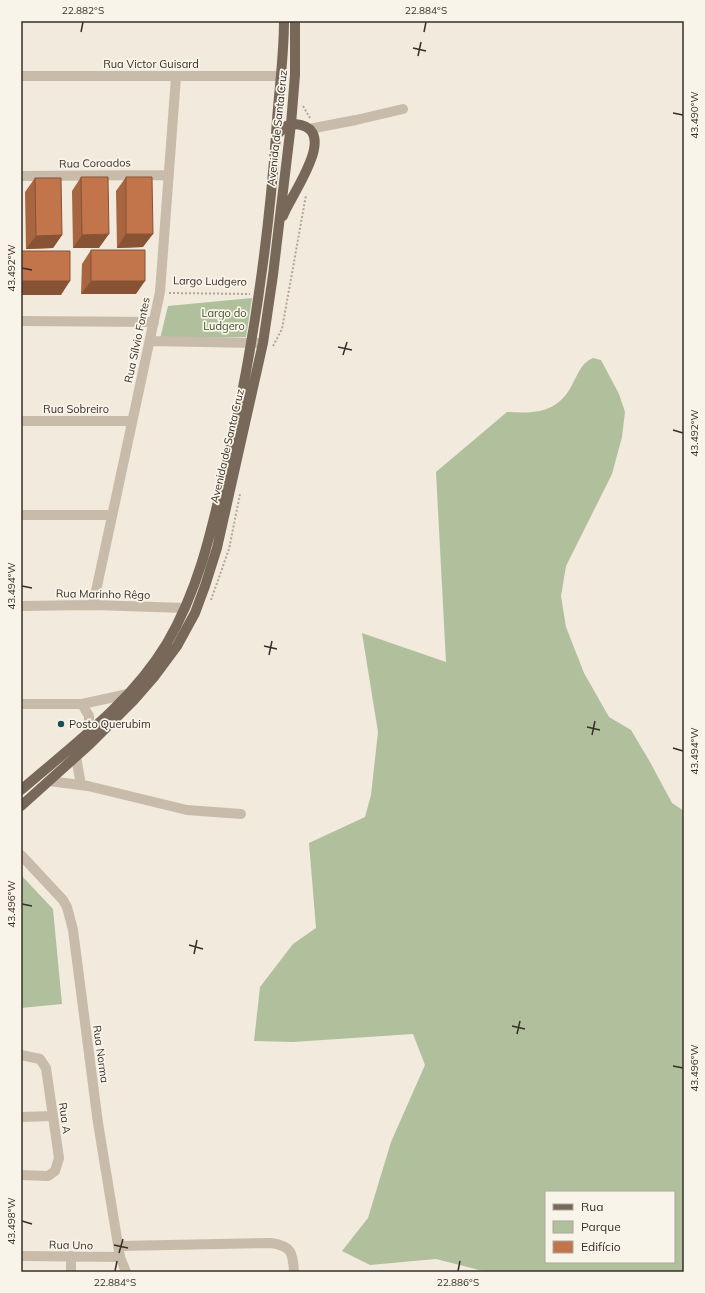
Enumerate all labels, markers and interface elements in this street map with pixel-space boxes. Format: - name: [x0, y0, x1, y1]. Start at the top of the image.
- text: 22.882°S: [62, 4, 104, 17]
- text: 22.884°S: [405, 4, 447, 17]
- street label: Rua Victor Guisard: [103, 57, 199, 71]
- street label: Avenida de Santa Cruz: [264, 69, 290, 187]
- text: 43.490°W: [688, 91, 701, 139]
- street label: Rua Coroados: [59, 155, 131, 171]
- text: 43.492°W: [5, 244, 18, 292]
- street label: Largo Ludgero: [173, 273, 247, 289]
- street label: Rua Sílvio Fontes: [121, 296, 153, 384]
- park label: Largo do Ludgero: [201, 306, 247, 333]
- street label: Avenida de Santa Cruz: [207, 387, 247, 505]
- street label: Rua Sobreiro: [43, 402, 109, 416]
- text: 43.492°W: [688, 409, 701, 457]
- text: 43.494°W: [5, 562, 18, 610]
- street label: Rua Marinho Rêgo: [56, 586, 150, 602]
- place label: Posto Querubim: [69, 717, 151, 731]
- marker: Posto Querubim: [56, 719, 66, 729]
- text: 43.494°W: [688, 727, 701, 775]
- text: 43.496°W: [5, 880, 18, 928]
- street label: Rua Norma: [90, 1024, 112, 1084]
- text: 43.496°W: [688, 1044, 701, 1092]
- street label: Rua A: [56, 1101, 74, 1135]
- legend: [545, 1191, 675, 1263]
- text: 43.498°W: [5, 1197, 18, 1245]
- text: Rua: [581, 1199, 603, 1214]
- text: Parque: [581, 1219, 621, 1234]
- street label: Rua Uno: [49, 1238, 93, 1252]
- text: Edifício: [581, 1239, 621, 1254]
- text: 22.884°S: [94, 1276, 136, 1289]
- text: 22.886°S: [437, 1276, 479, 1289]

